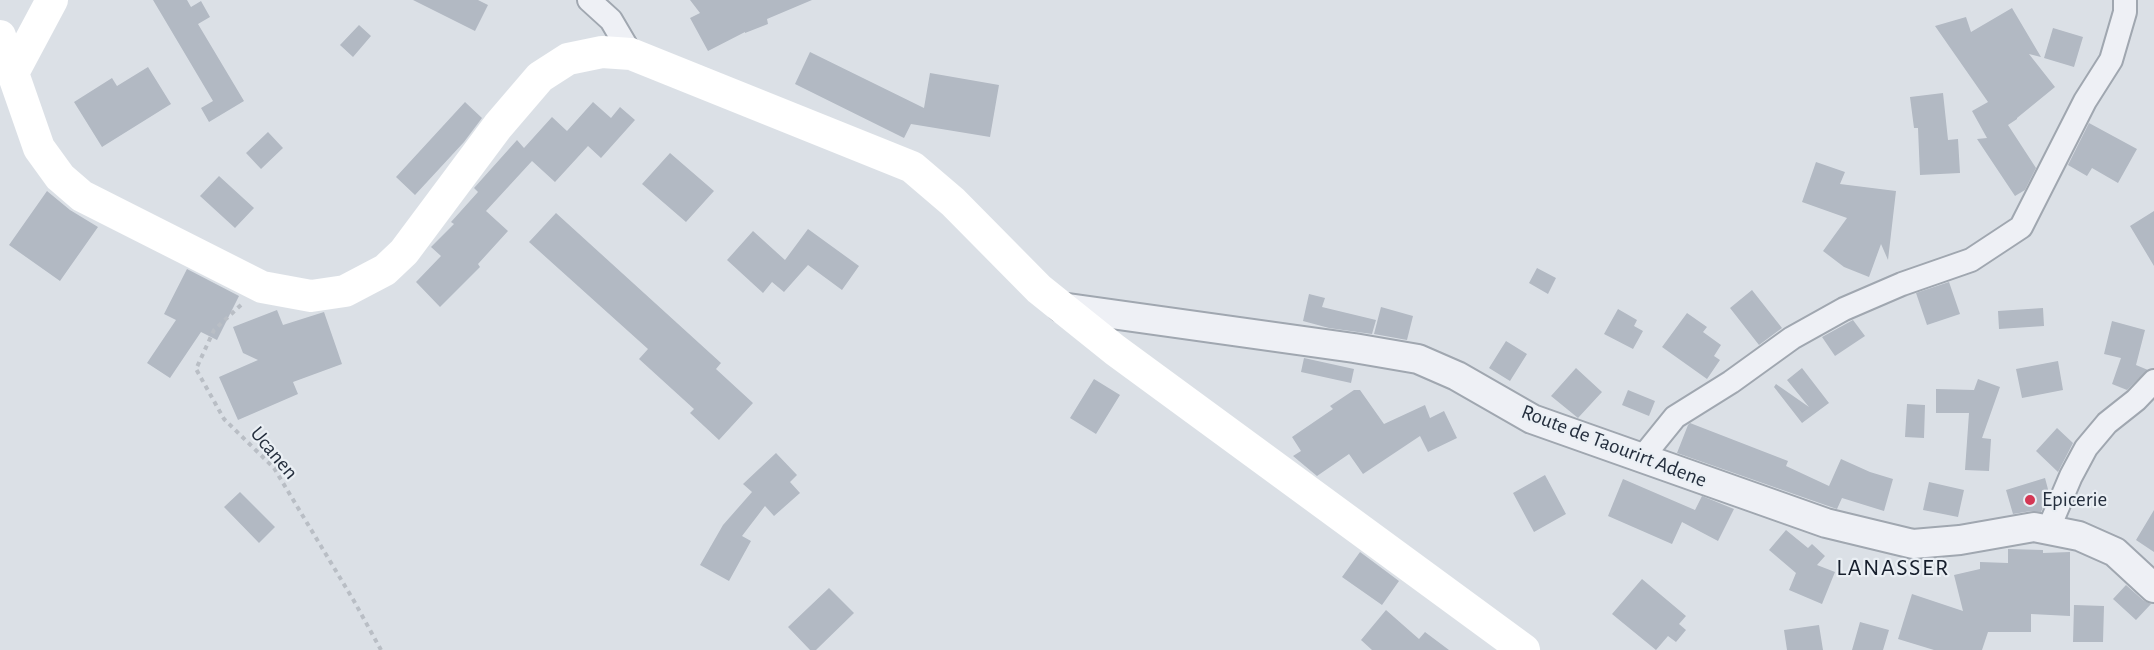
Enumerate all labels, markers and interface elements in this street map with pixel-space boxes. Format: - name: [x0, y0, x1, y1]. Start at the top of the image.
- street label: Route de Taourirt Adene: [1518, 399, 1710, 493]
- street label: Ucanen: [245, 421, 303, 485]
- place label: Epicerie: [2042, 487, 2107, 513]
- marker: Epicerie: [2023, 493, 2037, 507]
- district label: LANASSER: [1836, 554, 1950, 582]

